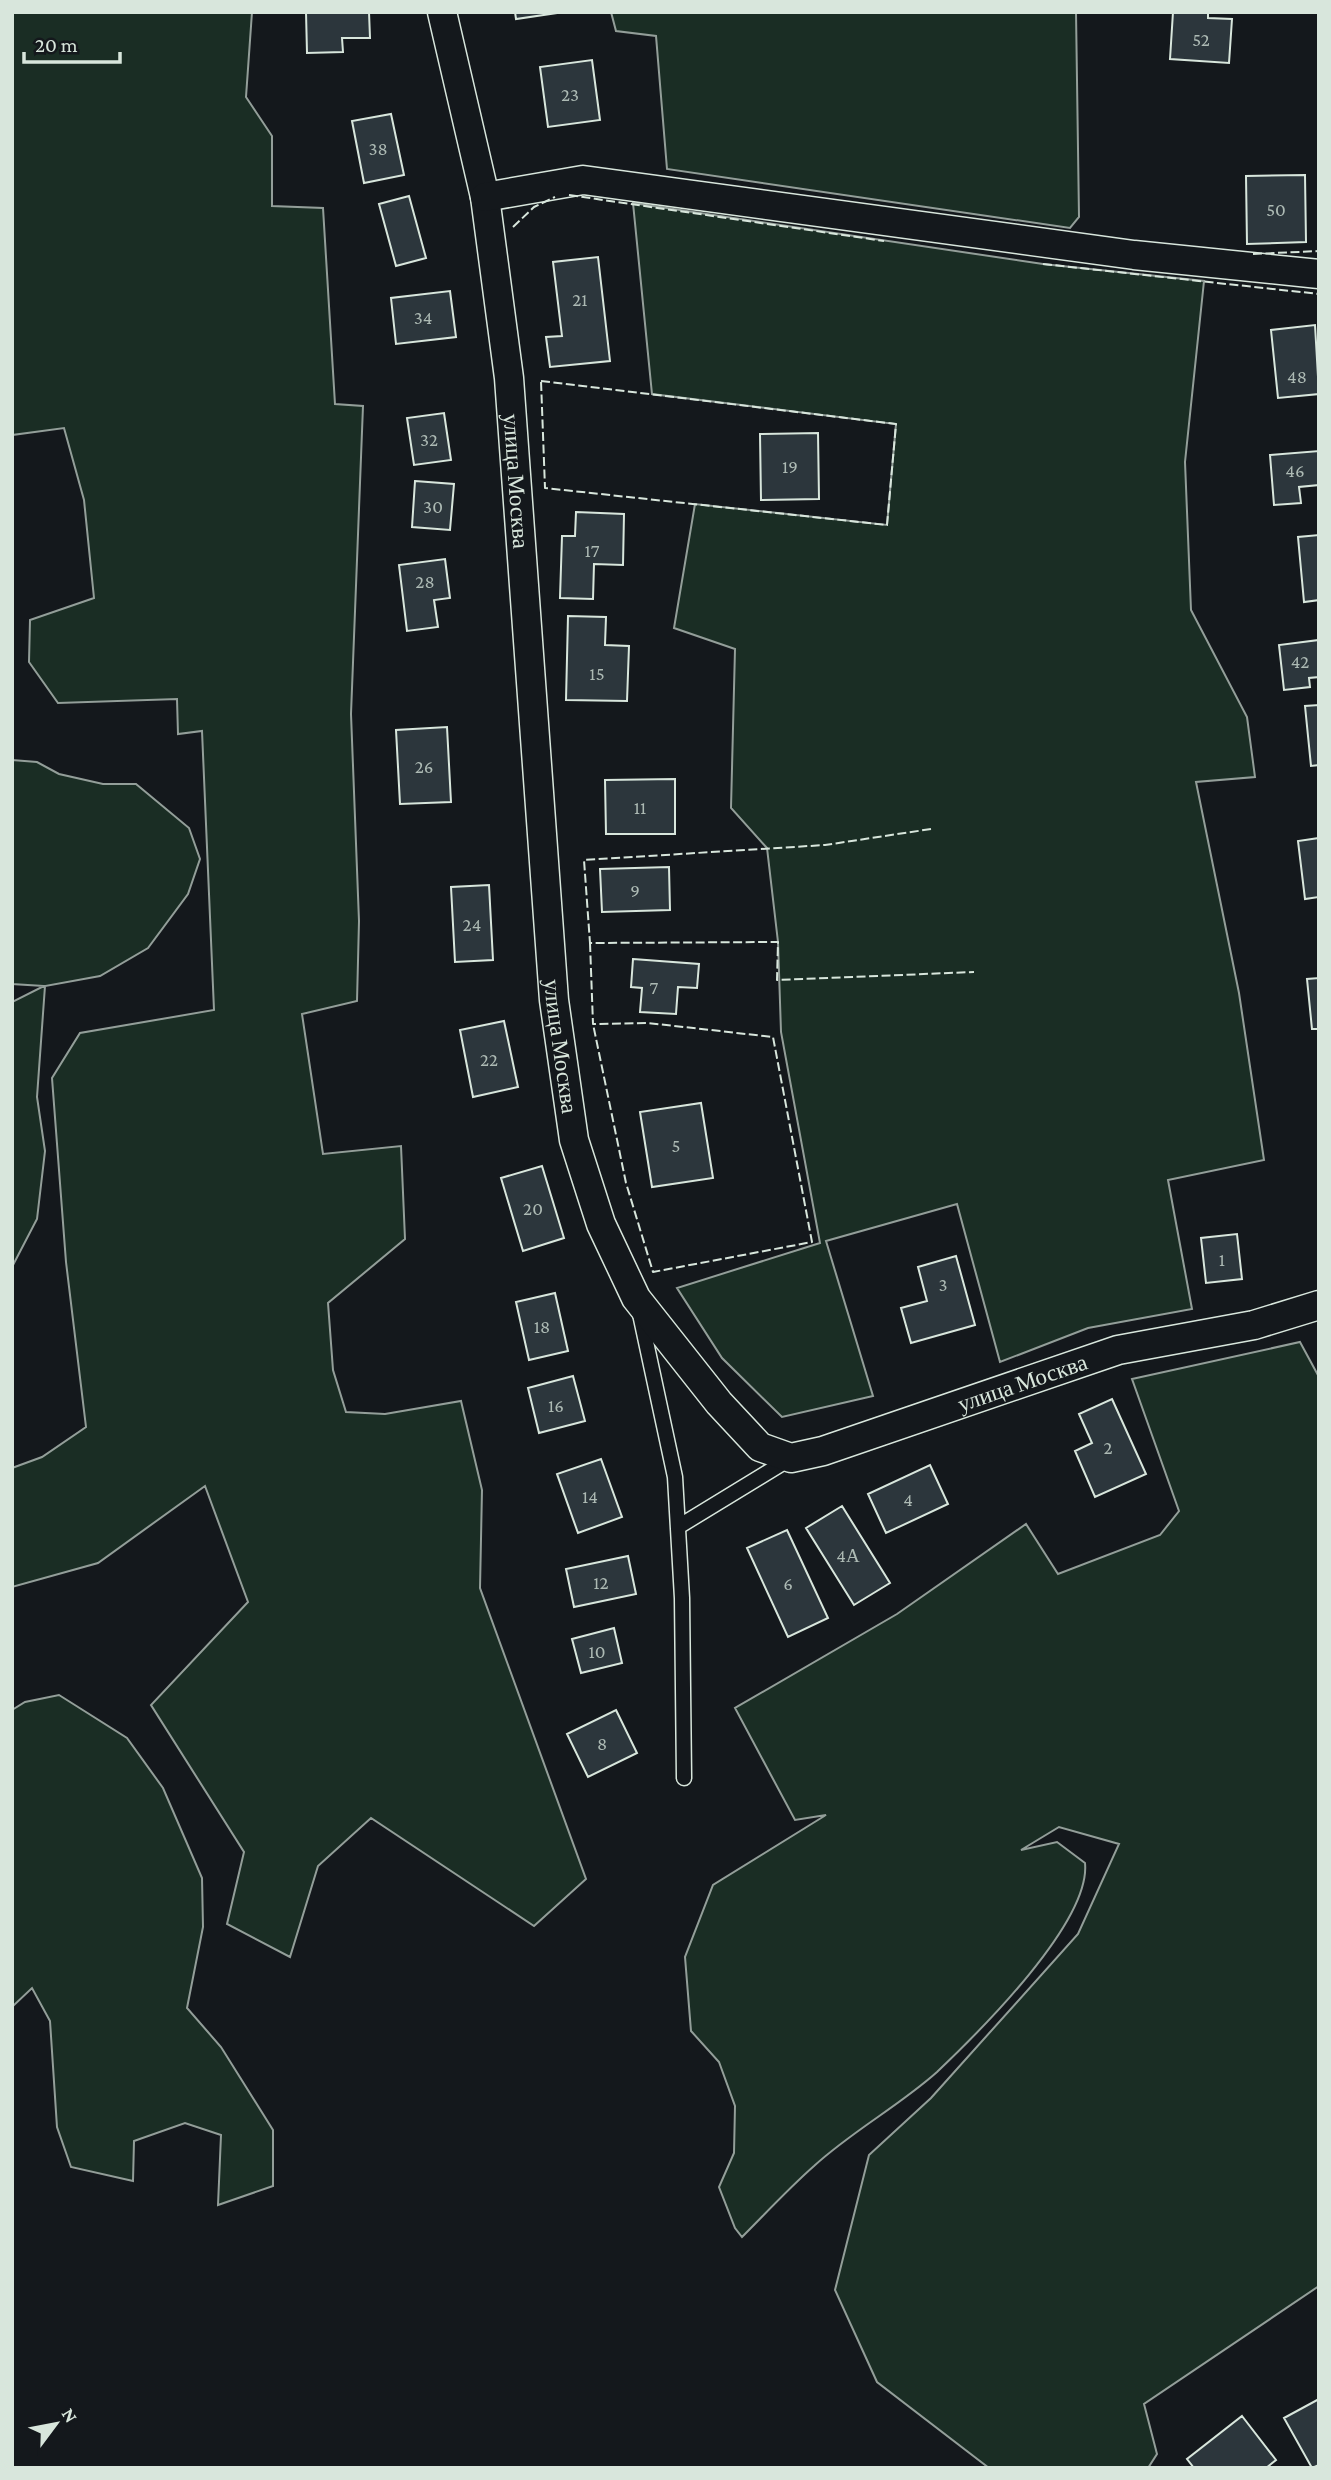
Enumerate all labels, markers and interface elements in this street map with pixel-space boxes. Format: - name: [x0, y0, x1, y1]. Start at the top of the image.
- scale bar: [24, 21, 121, 65]
- house number: 52: [1192, 29, 1210, 50]
- text: 20 m: [35, 33, 78, 57]
- house number: 23: [561, 84, 579, 105]
- house number: 38: [368, 138, 388, 159]
- house number: 50: [1266, 199, 1286, 220]
- house number: 21: [572, 289, 588, 310]
- house number: 34: [414, 307, 432, 328]
- house number: 48: [1287, 366, 1307, 387]
- street label: улица Москва: [499, 413, 534, 550]
- house number: 32: [420, 429, 438, 450]
- house number: 19: [782, 456, 798, 477]
- house number: 46: [1285, 460, 1305, 481]
- house number: 30: [423, 496, 443, 517]
- house number: 17: [584, 540, 600, 561]
- house number: 28: [415, 571, 435, 592]
- house number: 42: [1291, 651, 1309, 672]
- house number: 15: [589, 663, 605, 684]
- house number: 26: [415, 756, 433, 777]
- house number: 11: [634, 797, 646, 818]
- house number: 9: [630, 880, 640, 901]
- house number: 24: [463, 914, 481, 935]
- house number: 7: [650, 977, 659, 998]
- street label: улица Москва: [540, 978, 583, 1115]
- house number: 22: [480, 1049, 498, 1070]
- house number: 5: [672, 1135, 680, 1156]
- house number: 20: [523, 1198, 543, 1219]
- house number: 1: [1219, 1249, 1225, 1270]
- house number: 3: [938, 1274, 948, 1295]
- house number: 18: [534, 1316, 550, 1337]
- street label: улица Москва: [954, 1349, 1091, 1417]
- house number: 16: [548, 1395, 564, 1416]
- house number: 2: [1103, 1437, 1113, 1458]
- house number: 14: [582, 1486, 598, 1507]
- house number: 4: [903, 1489, 913, 1510]
- house number: 4А: [836, 1545, 860, 1566]
- house number: 12: [593, 1572, 609, 1593]
- house number: 6: [783, 1573, 793, 1594]
- house number: 10: [588, 1641, 606, 1662]
- house number: 8: [597, 1733, 607, 1754]
- north arrow: [21, 2389, 91, 2459]
- text: N: [58, 2404, 82, 2426]

